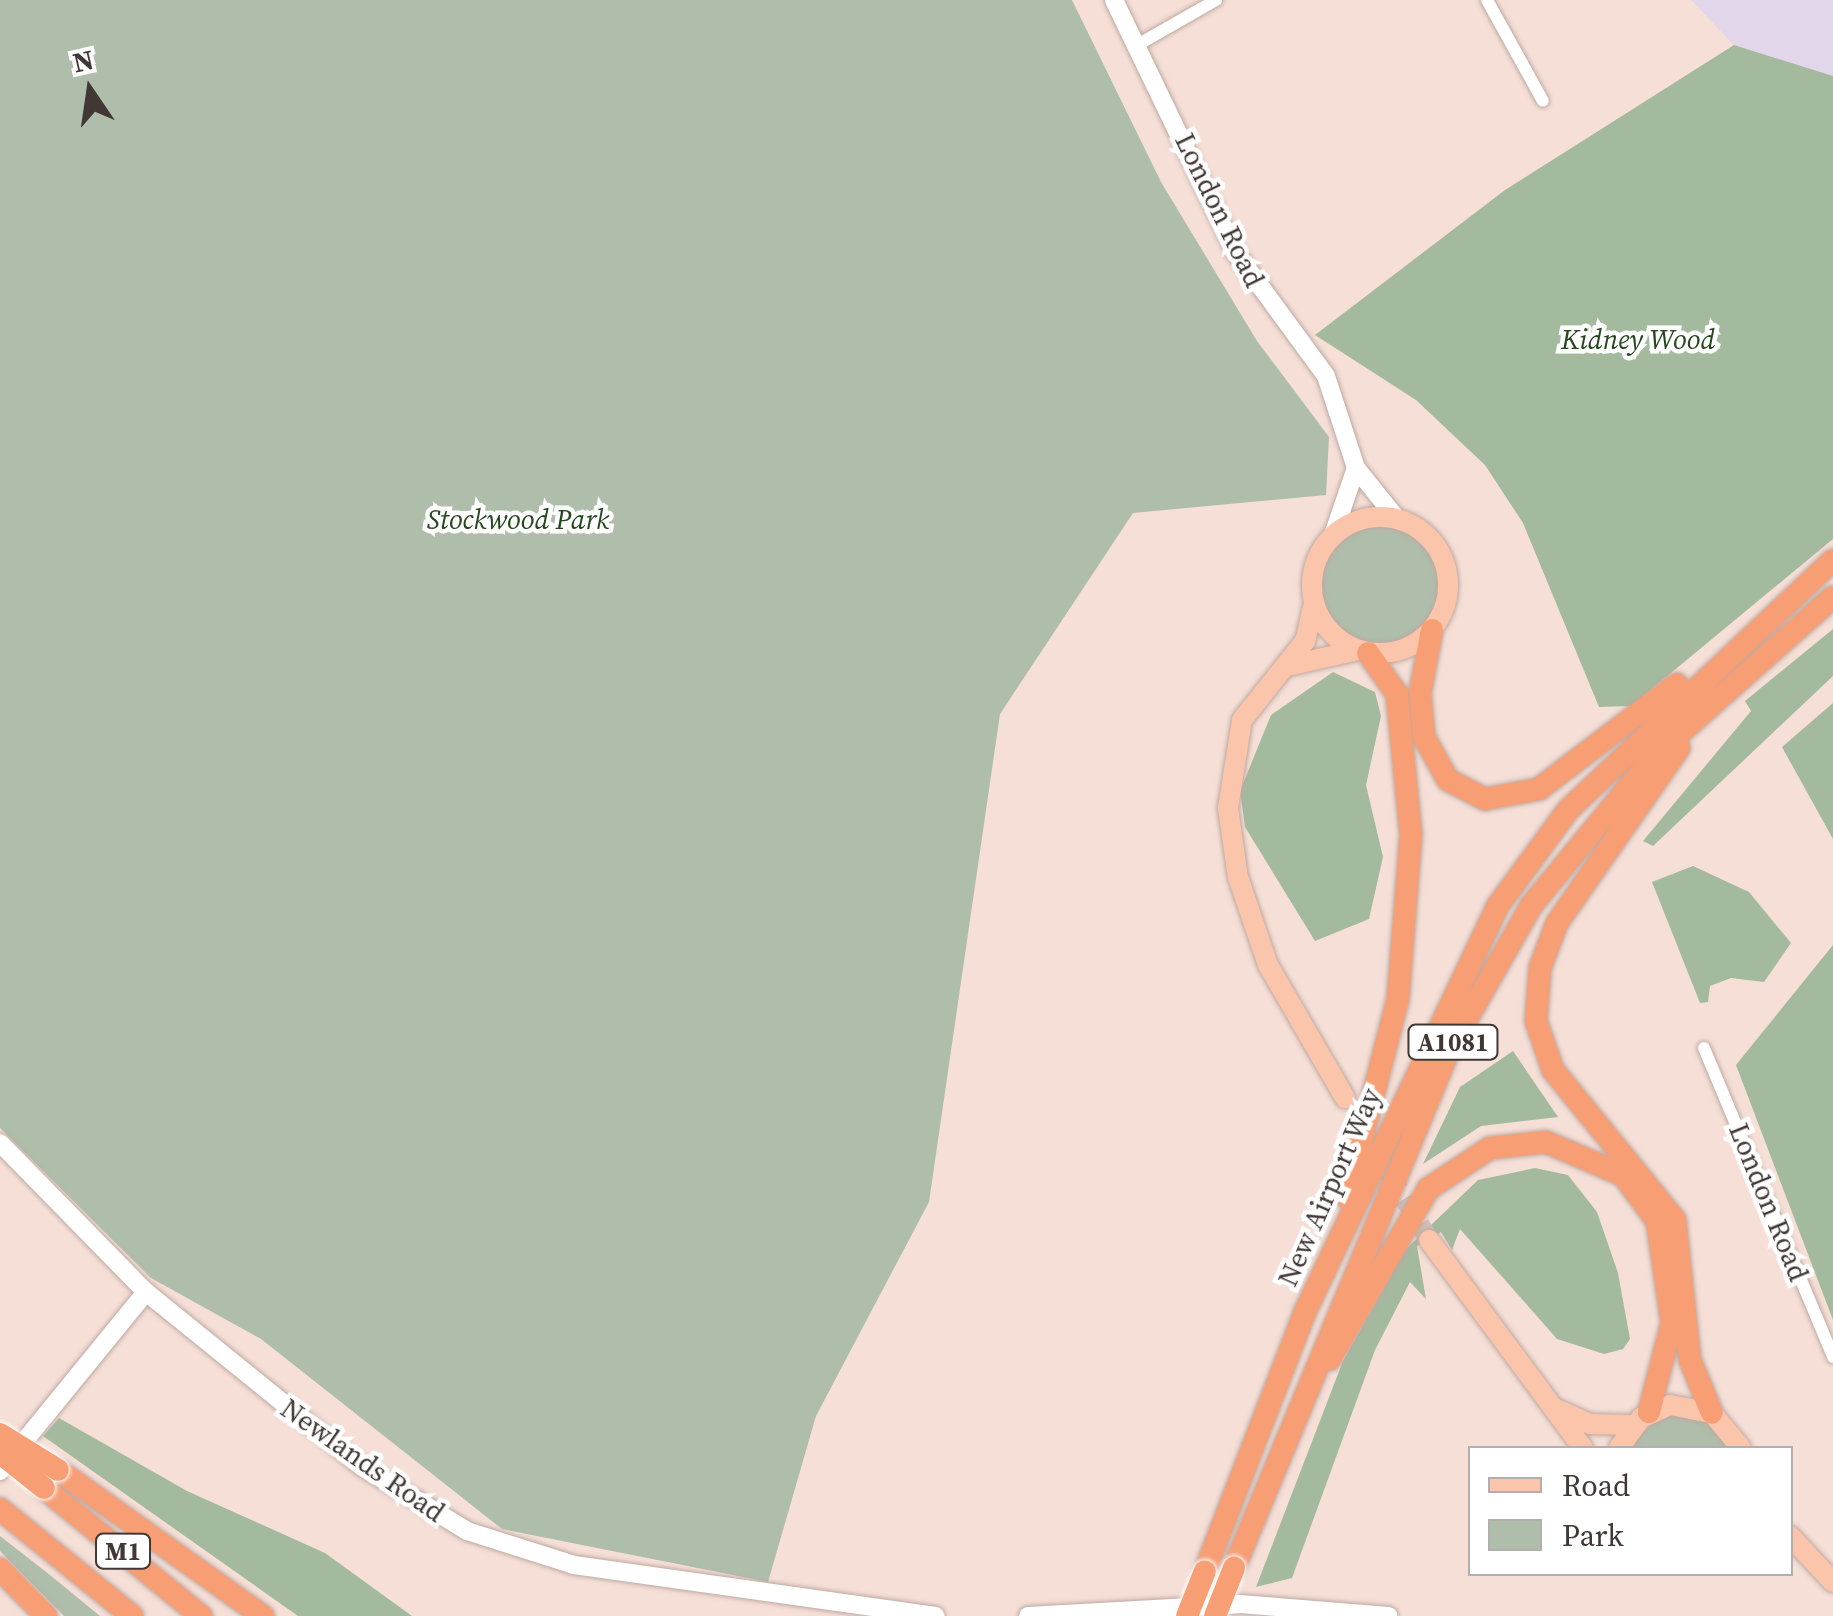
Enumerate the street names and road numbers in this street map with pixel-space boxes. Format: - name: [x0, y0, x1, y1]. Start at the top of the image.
- street label: London Road: [1168, 127, 1272, 293]
- road number: A1081: [1406, 1022, 1500, 1062]
- street label: New Airport Way: [1270, 1082, 1388, 1292]
- street label: London Road: [1722, 1118, 1816, 1286]
- street label: Newlands Road: [275, 1391, 451, 1529]
- road number: M1: [93, 1531, 153, 1571]

